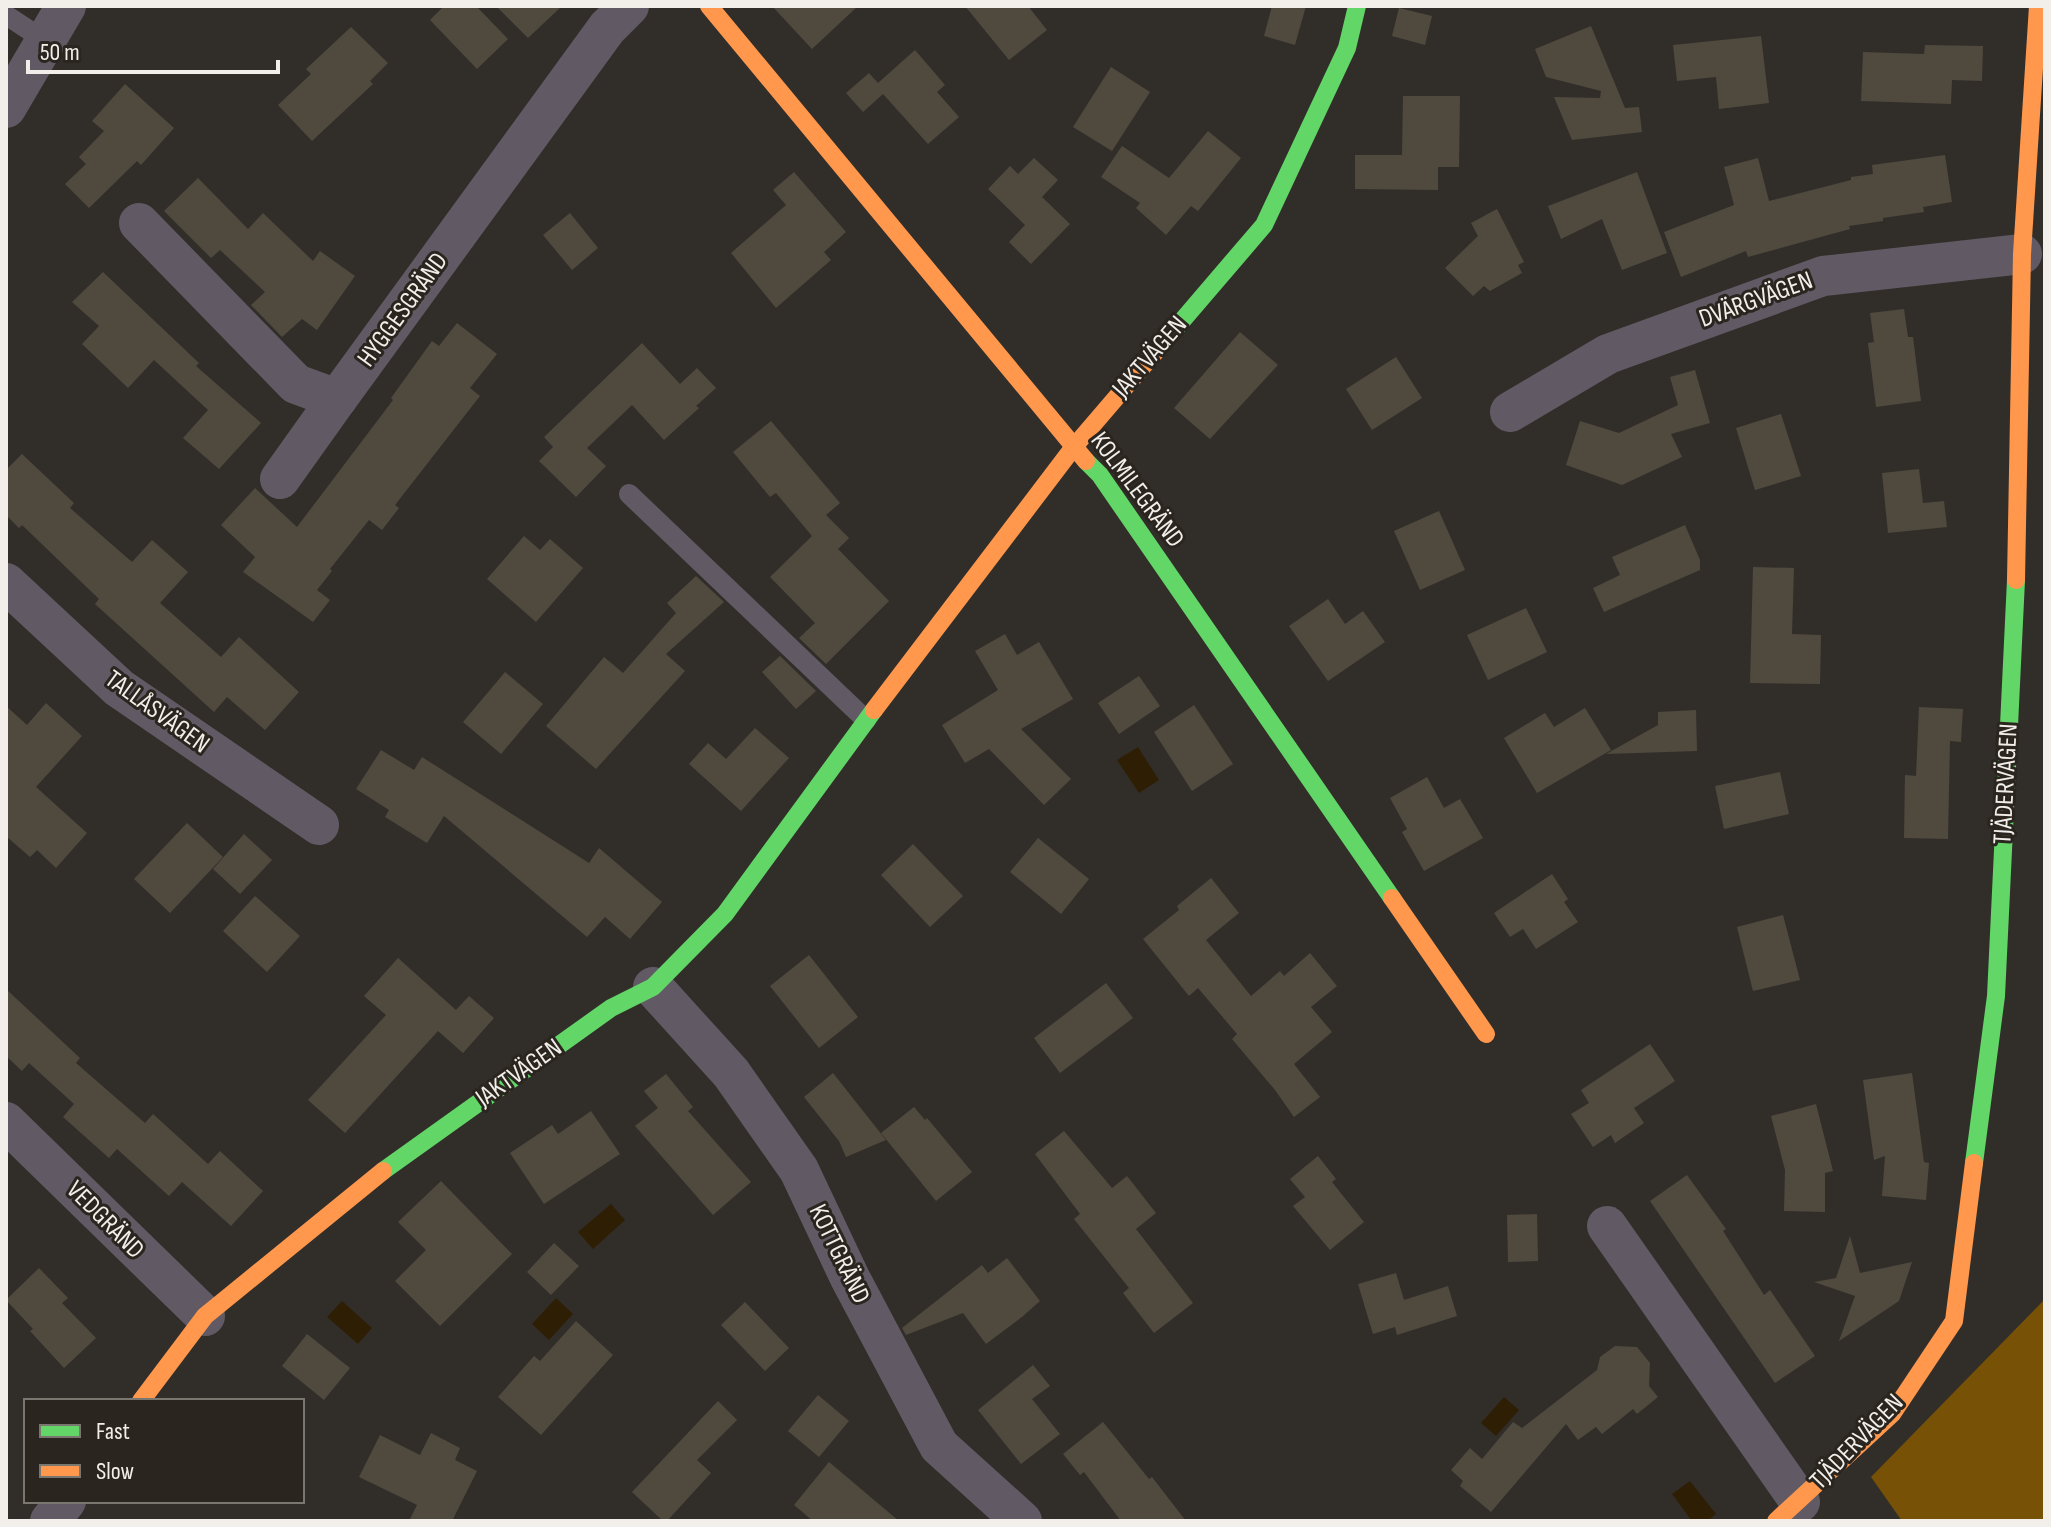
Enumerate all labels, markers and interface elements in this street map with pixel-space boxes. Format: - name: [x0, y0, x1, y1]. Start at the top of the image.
- scale bar: [28, 24, 278, 74]
- text: 50 m: [40, 38, 80, 67]
- street label: HYGGESGRÄND: [351, 247, 455, 373]
- street label: DVÄRGVÄGEN: [1695, 265, 1817, 335]
- street label: JAKTVÄGEN: [1106, 310, 1194, 405]
- street label: KOLMILEGRÄND: [1084, 426, 1190, 554]
- street label: TALLÅSVÄGEN: [99, 664, 215, 760]
- street label: TJÄDERVÄGEN: [1987, 723, 2025, 845]
- street label: JAKTVÄGEN: [469, 1032, 568, 1114]
- street label: VEDGRÄND: [60, 1175, 150, 1265]
- street label: KOTTGRÄND: [802, 1199, 876, 1309]
- street label: TJÄDERVÄGEN: [1804, 1388, 1910, 1496]
- legend: [24, 1399, 304, 1503]
- text: Fast: [96, 1417, 130, 1446]
- text: Slow: [96, 1457, 134, 1486]

